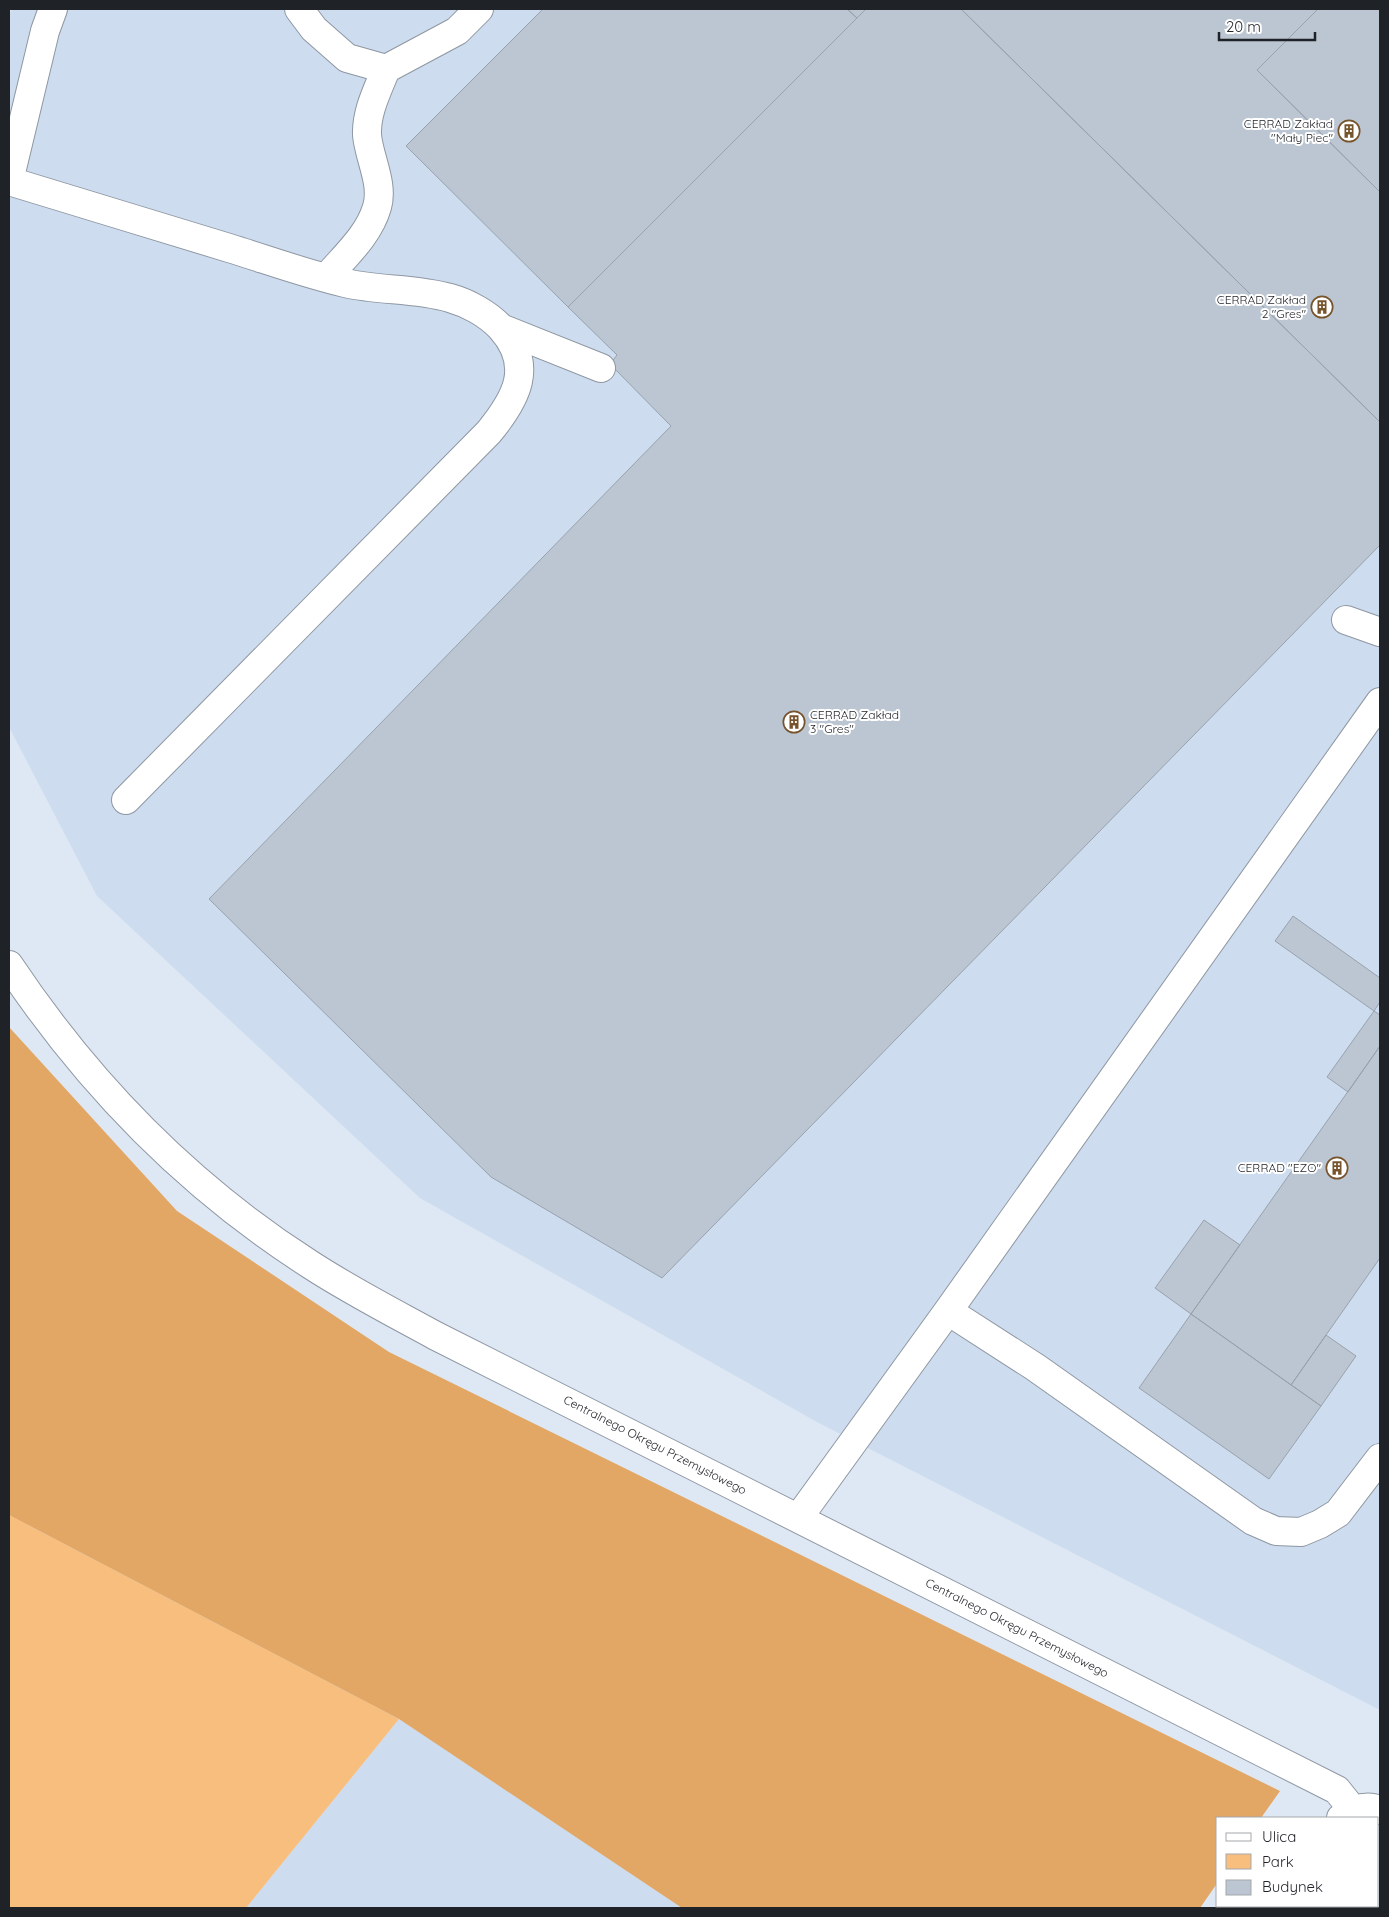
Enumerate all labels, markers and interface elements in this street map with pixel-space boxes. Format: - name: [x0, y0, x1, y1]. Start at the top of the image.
- scale bar: [1219, 10, 1315, 42]
- text: 20 m: [1226, 17, 1261, 36]
- place label: CERRAD Zakład "Mały Piec": [1244, 116, 1333, 145]
- building icon: CERRAD Zakład "Mały Piec": [1337, 119, 1361, 143]
- place label: CERRAD Zakład 2 "Gres": [1217, 292, 1306, 321]
- building icon: CERRAD Zakład 2 "Gres": [1310, 295, 1334, 319]
- place label: CERRAD Zakład 3 "Gres": [810, 707, 899, 736]
- building icon: CERRAD Zakład 3 "Gres": [782, 710, 806, 734]
- building icon: CERRAD "EZO": [1325, 1156, 1349, 1180]
- place label: CERRAD "EZO": [1238, 1160, 1321, 1175]
- street label: Centralnego Okręgu Przemysłowego: [561, 1392, 749, 1497]
- street label: Centralnego Okręgu Przemysłowego: [923, 1575, 1111, 1680]
- legend: [1216, 1817, 1379, 1907]
- text: Ulica: [1262, 1827, 1296, 1846]
- text: Park: [1262, 1852, 1294, 1871]
- text: Budynek: [1262, 1877, 1323, 1896]

